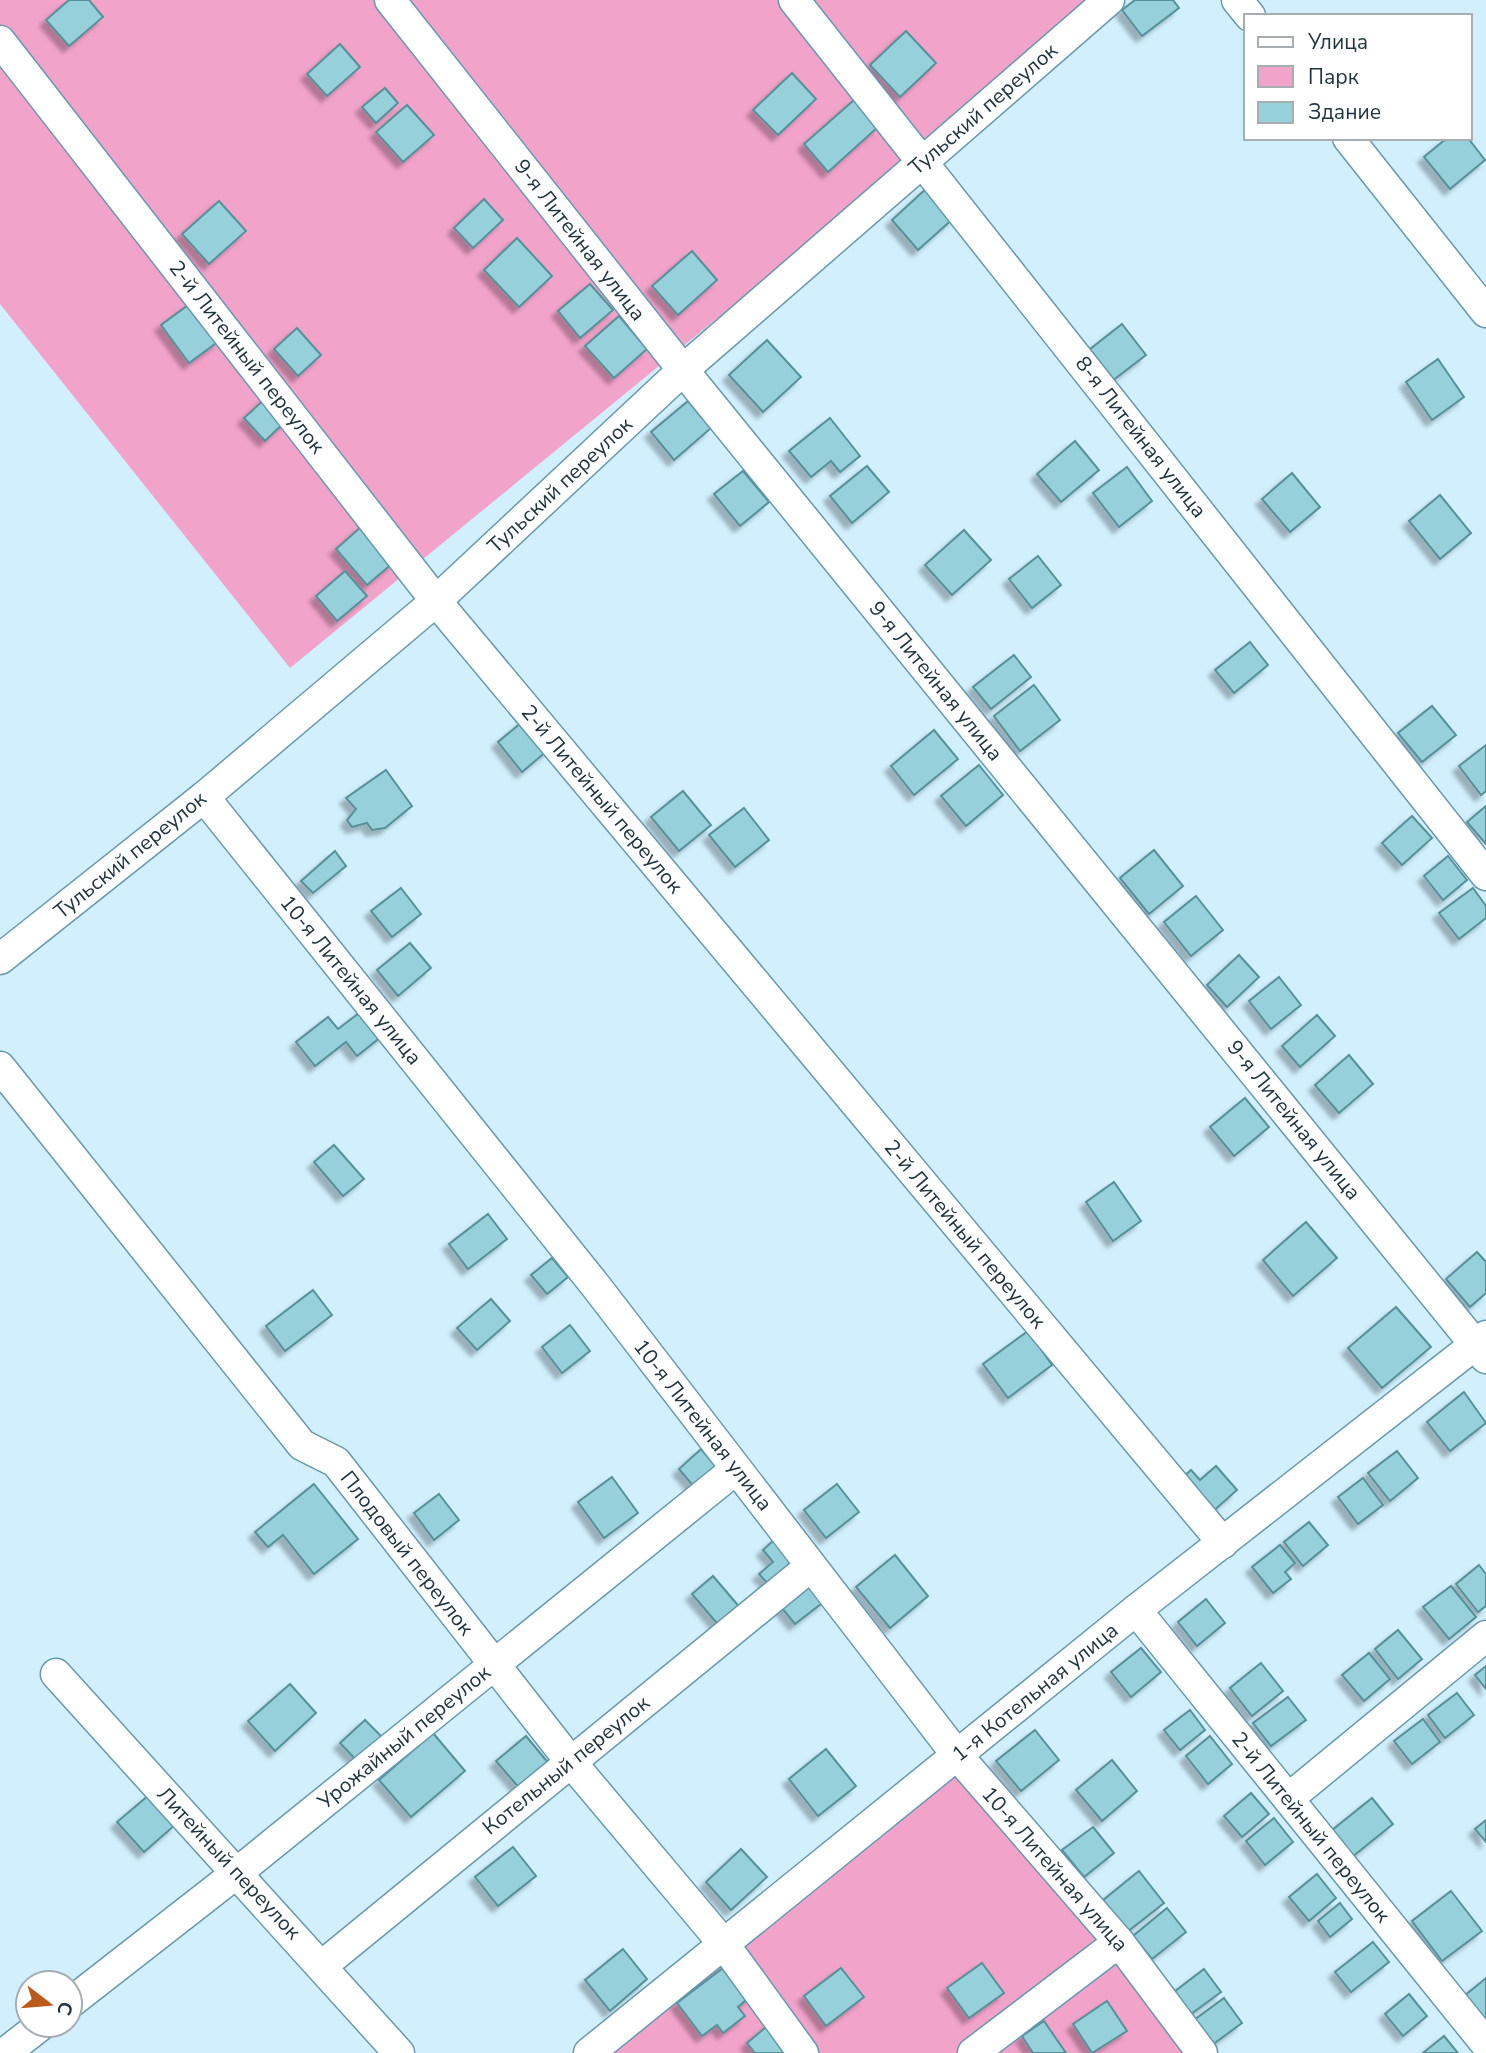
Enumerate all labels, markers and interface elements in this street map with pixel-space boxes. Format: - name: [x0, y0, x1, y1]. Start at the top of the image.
- legend: [1244, 14, 1472, 140]
- text: Улица: [1307, 28, 1368, 56]
- street label: Тульский переулок: [903, 36, 1064, 181]
- text: Парк: [1308, 63, 1360, 91]
- text: Здание: [1308, 98, 1381, 126]
- street label: 9-я Литейная улица: [508, 153, 652, 327]
- street label: 2-й Литейный переулок: [163, 255, 332, 460]
- street label: 8-я Литейная улица: [1069, 350, 1213, 524]
- street label: Тульский переулок: [482, 410, 639, 559]
- street label: 9-я Литейная улица: [863, 595, 1009, 767]
- street label: 2-й Литейный переулок: [515, 699, 690, 900]
- street label: Тульский переулок: [48, 784, 213, 925]
- street label: 10-я Литейная улица: [274, 889, 428, 1071]
- street label: 9-я Литейная улица: [1221, 1034, 1367, 1206]
- street label: 2-й Литейный переулок: [878, 1134, 1053, 1335]
- street label: 10-я Литейная улица: [627, 1333, 779, 1517]
- street label: Плодовый переулок: [334, 1465, 481, 1642]
- street label: 1-я Котельная улица: [946, 1616, 1124, 1768]
- street label: Урожайный переулок: [311, 1658, 497, 1816]
- street label: Котельный переулок: [477, 1688, 656, 1841]
- street label: 2-й Литейный переулок: [1225, 1726, 1397, 1929]
- street label: 10-я Литейная улица: [975, 1780, 1135, 1958]
- street label: Литейный переулок: [151, 1781, 308, 1946]
- north arrow: [14, 1969, 84, 2039]
- text: С: [50, 1999, 79, 2018]

